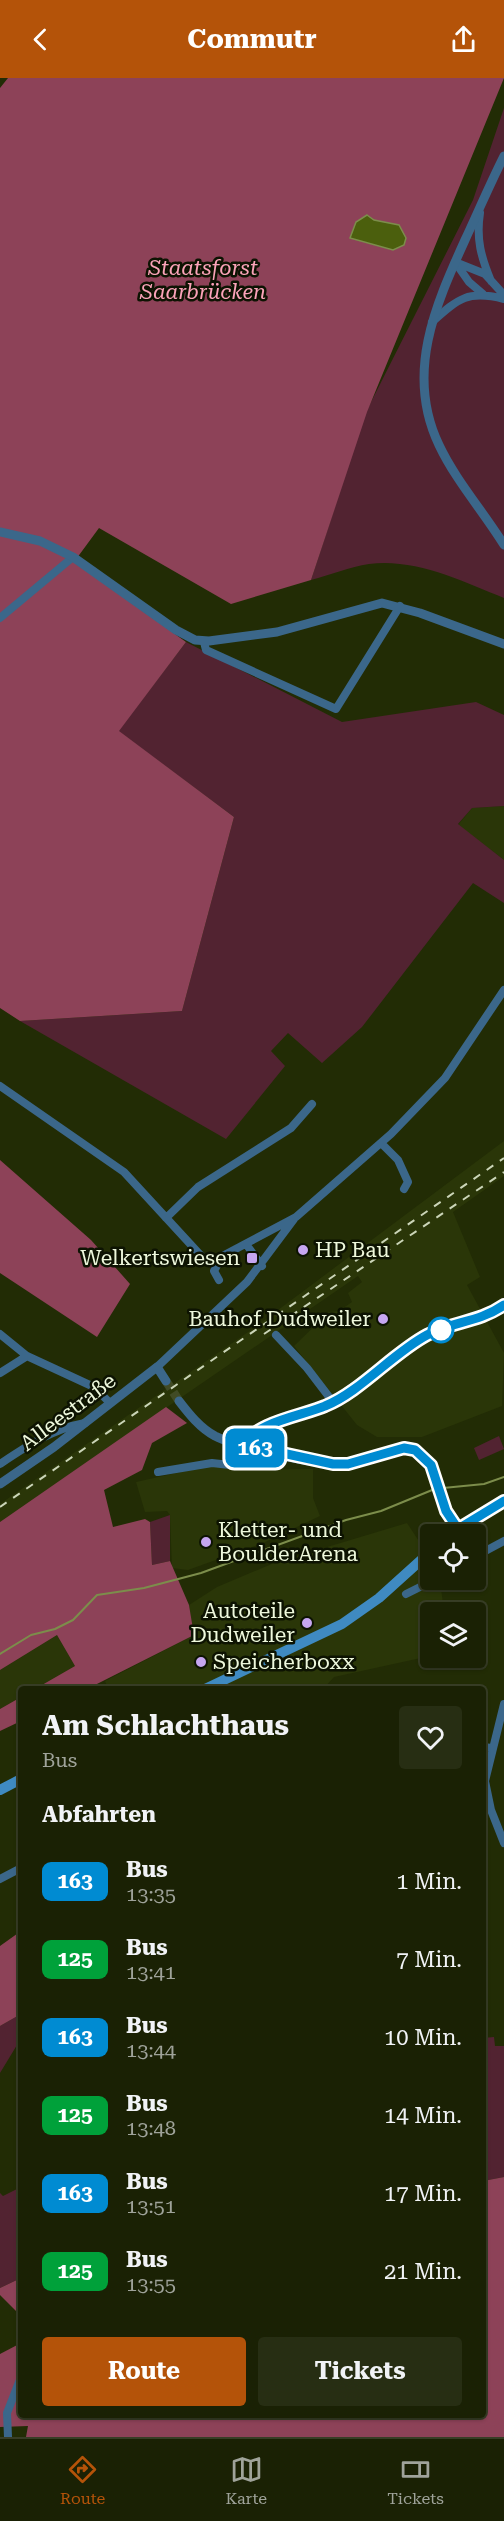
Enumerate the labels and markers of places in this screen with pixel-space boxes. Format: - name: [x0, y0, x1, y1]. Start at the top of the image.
- place label: HP Bau: [315, 1238, 390, 1262]
- marker: HP Bau: [296, 1243, 310, 1257]
- place label: Welkertswiesen: [80, 1246, 240, 1270]
- marker: Welkertswiesen: [245, 1251, 259, 1265]
- place label: Bauhof Dudweiler: [188, 1307, 371, 1331]
- marker: Bauhof Dudweiler: [376, 1312, 390, 1326]
- unlabelled marker: [428, 1317, 454, 1343]
- place label: Kletter- und BoulderArena: [218, 1518, 358, 1566]
- marker: Kletter- und BoulderArena: [199, 1535, 213, 1549]
- place label: Autoteile Dudweiler: [190, 1599, 295, 1647]
- marker: Autoteile Dudweiler: [300, 1616, 314, 1630]
- place label: Speicherboxx: [213, 1650, 354, 1674]
- marker: Speicherboxx: [194, 1655, 208, 1669]

